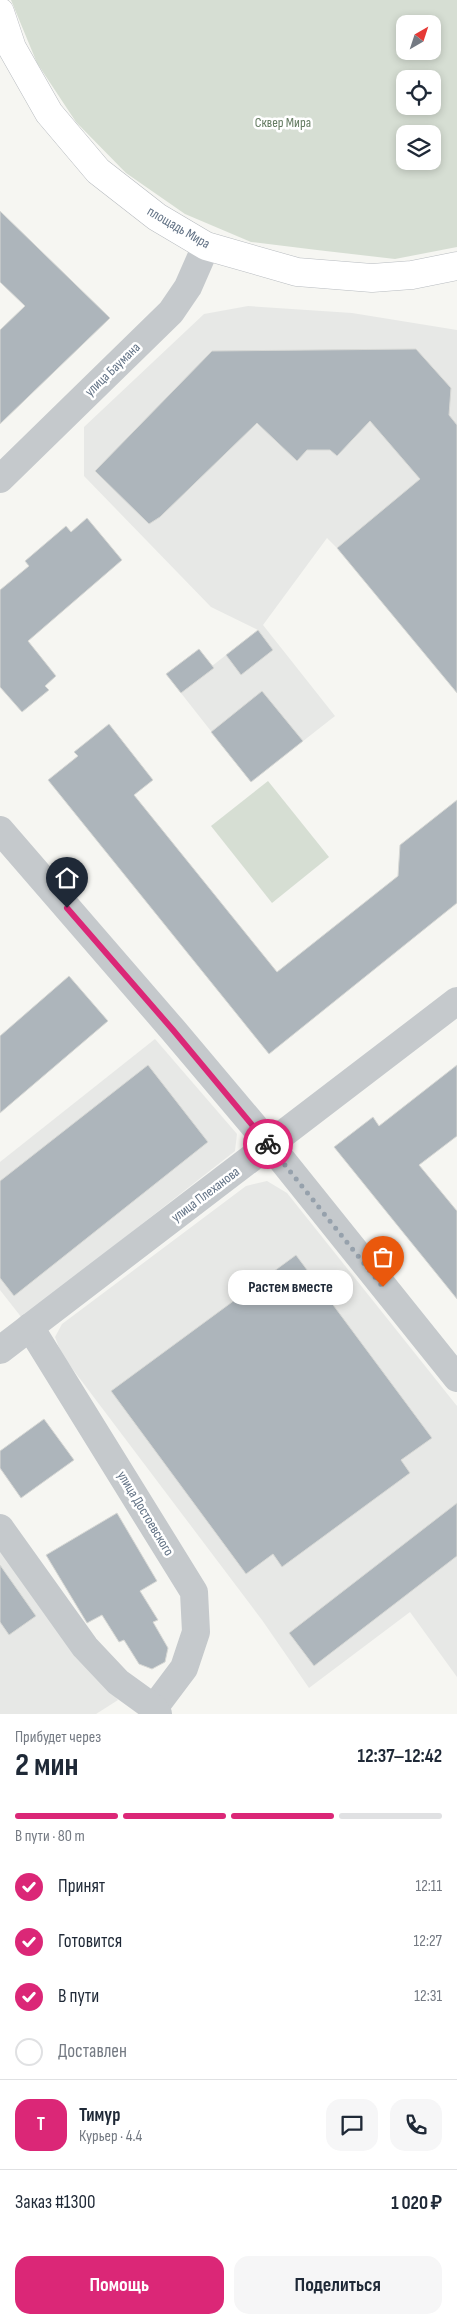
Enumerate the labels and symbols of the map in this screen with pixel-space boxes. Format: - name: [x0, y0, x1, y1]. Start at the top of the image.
- north arrow: [396, 15, 441, 60]
- park label: Сквер Мира: [255, 114, 311, 131]
- street label: площадь Мира: [144, 203, 213, 252]
- street label: улица Баумана: [81, 339, 144, 400]
- pin: [46, 857, 88, 908]
- courier: [243, 1119, 293, 1169]
- street label: улица Плеханова: [168, 1163, 243, 1226]
- pin: [362, 1236, 404, 1287]
- callout: Растем вместе: [228, 1270, 353, 1304]
- street label: улица Достоевского: [114, 1468, 178, 1559]

